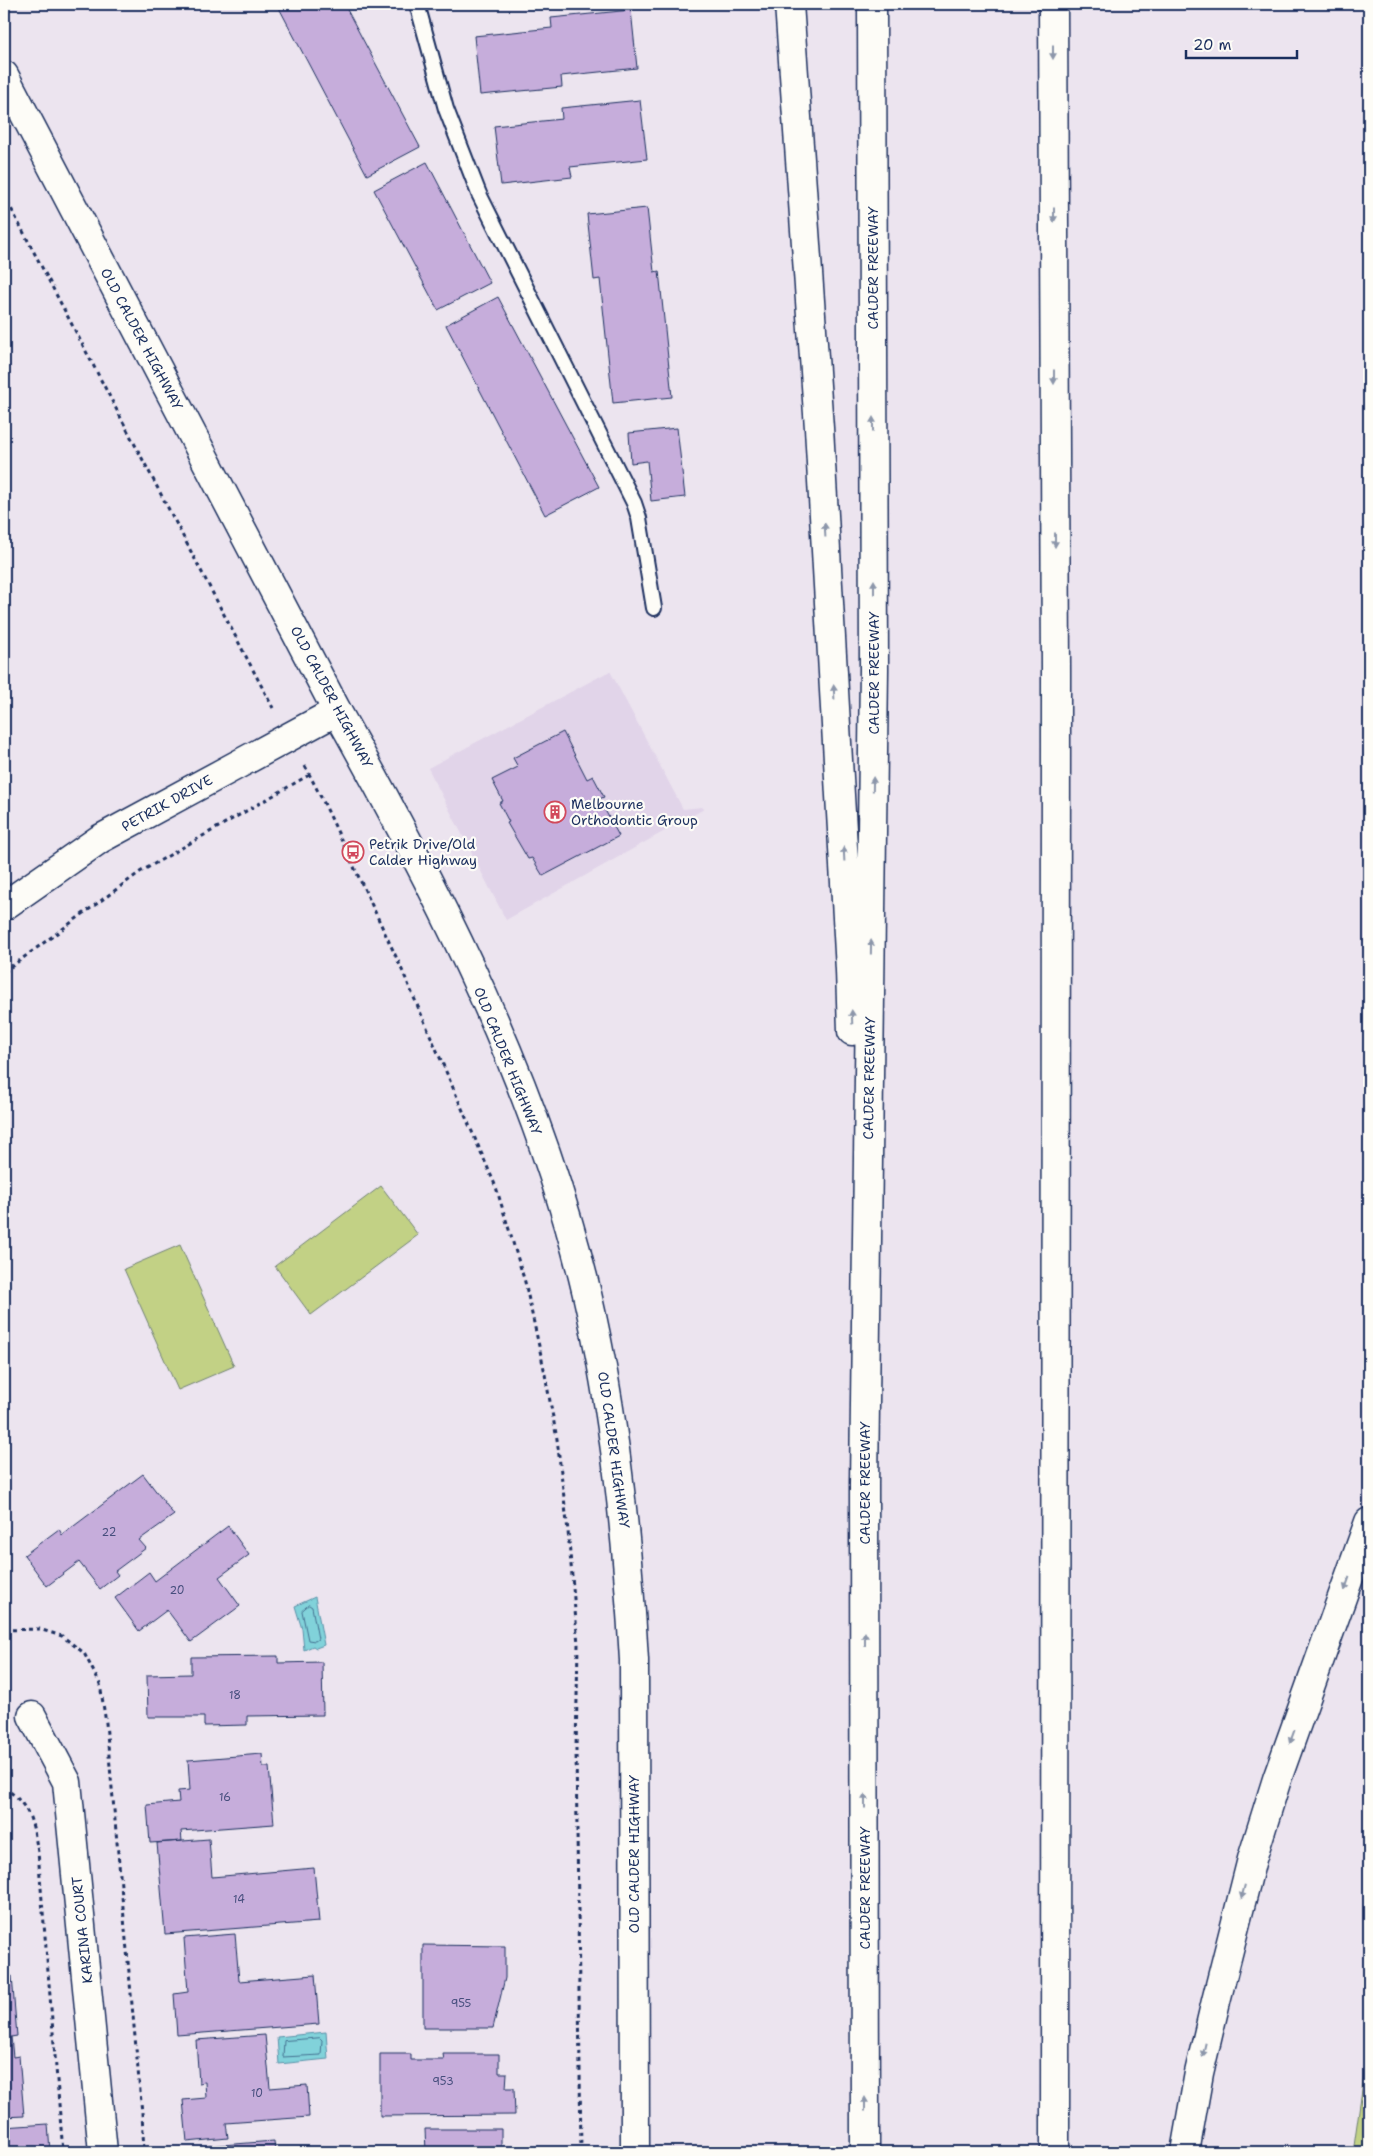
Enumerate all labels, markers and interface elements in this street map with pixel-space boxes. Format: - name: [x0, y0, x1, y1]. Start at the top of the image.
- scale bar: [1186, 28, 1297, 60]
- text: 20 m: [1193, 35, 1232, 55]
- one-way arrow: [1049, 45, 1057, 61]
- street label: CALDER FREEWAY: [864, 206, 882, 330]
- one-way arrow: [1050, 207, 1058, 223]
- street label: OLD CALDER HIGHWAY: [97, 265, 187, 414]
- one-way arrow: [1050, 370, 1058, 386]
- one-way arrow: [869, 416, 877, 432]
- one-way arrow: [821, 522, 829, 538]
- one-way arrow: [1051, 532, 1059, 548]
- one-way arrow: [870, 578, 878, 594]
- street label: CALDER FREEWAY: [865, 611, 883, 735]
- street label: OLD CALDER HIGHWAY: [287, 623, 377, 772]
- one-way arrow: [830, 684, 838, 700]
- street label: PETRIK DRIVE: [118, 770, 216, 835]
- one-way arrow: [869, 776, 877, 792]
- place label: Melbourne Orthodontic Group: [571, 795, 698, 829]
- building icon: Melbourne Orthodontic Group: [543, 800, 567, 824]
- place label: Petrik Drive/Old Calder Highway: [369, 835, 477, 869]
- bus stop icon: Petrik Drive/Old Calder Highway: [341, 840, 365, 864]
- one-way arrow: [839, 846, 847, 862]
- one-way arrow: [867, 938, 875, 954]
- street label: OLD CALDER HIGHWAY: [470, 984, 546, 1138]
- one-way arrow: [847, 1008, 855, 1024]
- street label: CALDER FREEWAY: [859, 1016, 879, 1140]
- street label: OLD CALDER HIGHWAY: [594, 1370, 634, 1530]
- street label: CALDER FREEWAY: [856, 1421, 874, 1545]
- house number: 22: [102, 1525, 116, 1540]
- one-way arrow: [1343, 1577, 1351, 1592]
- house number: 20: [169, 1583, 185, 1598]
- one-way arrow: [861, 1630, 869, 1646]
- house number: 18: [229, 1688, 241, 1703]
- one-way arrow: [1288, 1730, 1295, 1745]
- street label: OLD CALDER HIGHWAY: [625, 1774, 643, 1933]
- house number: 16: [219, 1790, 231, 1805]
- one-way arrow: [861, 1793, 869, 1809]
- street label: CALDER FREEWAY: [856, 1826, 874, 1950]
- street label: KARINA COURT: [67, 1875, 97, 1984]
- one-way arrow: [1239, 1885, 1247, 1900]
- house number: 14: [233, 1892, 245, 1907]
- house number: 955: [451, 1996, 472, 2011]
- one-way arrow: [1200, 2042, 1208, 2057]
- house number: 953: [432, 2074, 454, 2089]
- house number: 10: [251, 2086, 263, 2101]
- one-way arrow: [861, 2095, 869, 2111]

